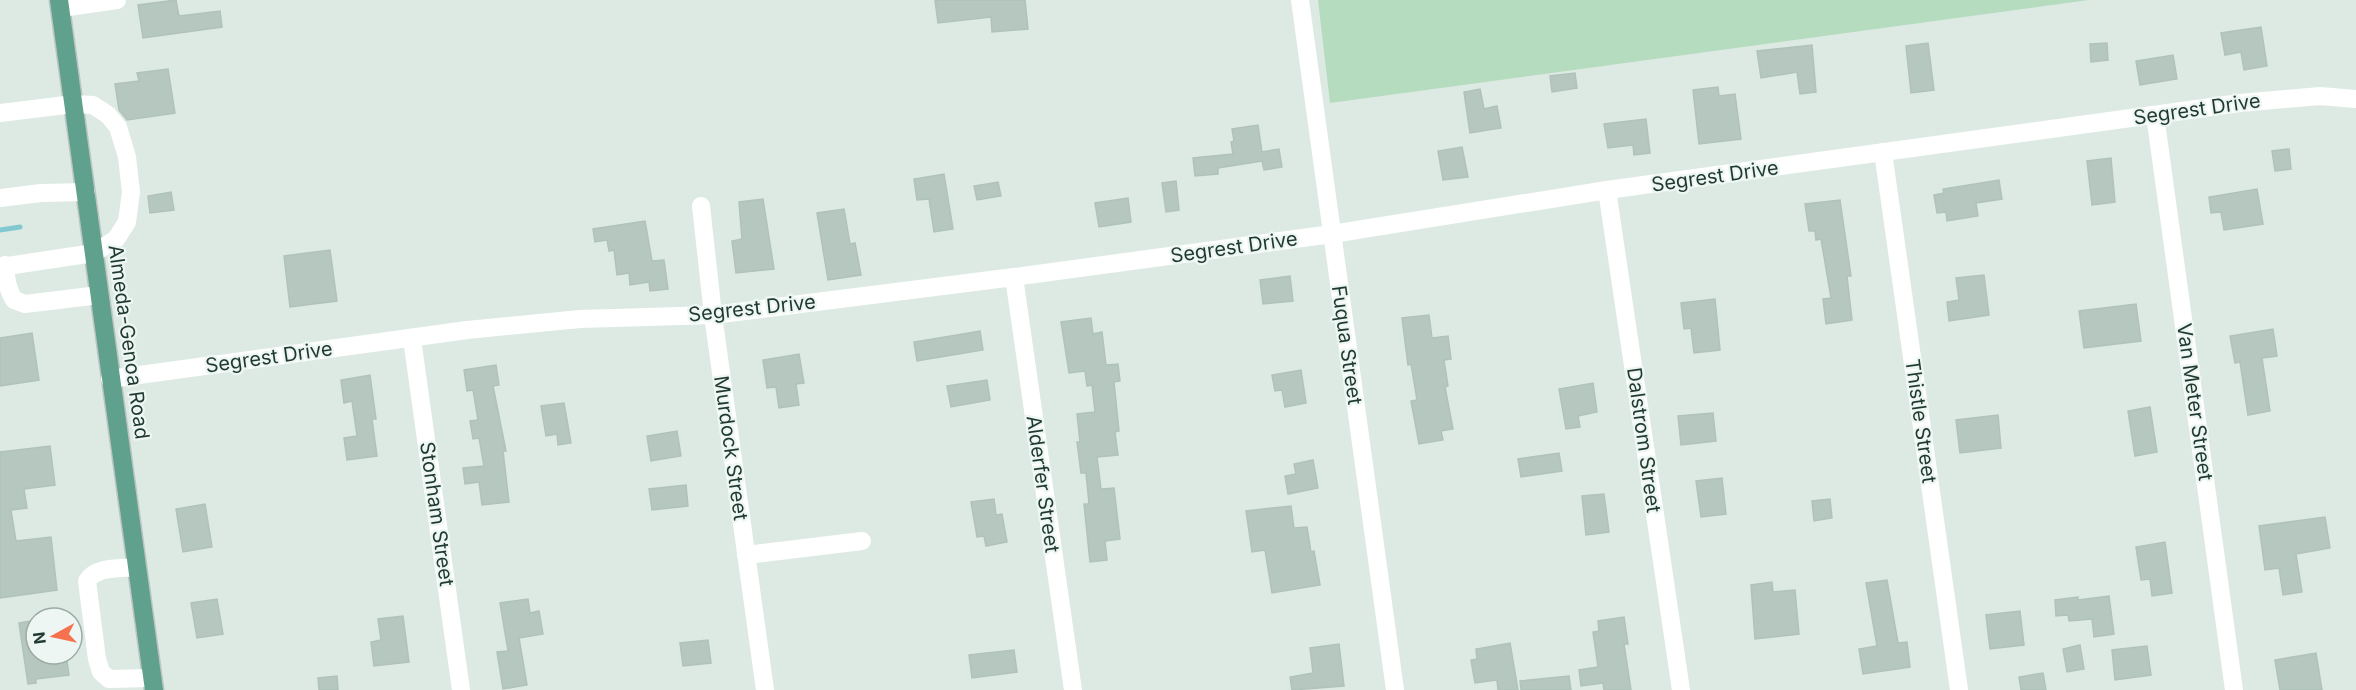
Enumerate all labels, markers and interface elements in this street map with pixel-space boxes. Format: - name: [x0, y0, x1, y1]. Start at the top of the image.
- street label: Segrest Drive: [2132, 88, 2262, 130]
- street label: Segrest Drive: [1650, 155, 1780, 197]
- street label: Segrest Drive: [1169, 226, 1299, 268]
- street label: Almeda-Genoa Road: [103, 243, 155, 441]
- street label: Fuqua Street: [1327, 284, 1367, 407]
- street label: Segrest Drive: [687, 289, 817, 327]
- street label: Van Meter Street: [2172, 322, 2218, 483]
- street label: Segrest Drive: [204, 336, 334, 378]
- street label: Thistle Street: [1900, 357, 1942, 485]
- street label: Dalstrom Street: [1622, 366, 1666, 515]
- street label: Murdock Street: [709, 374, 753, 522]
- street label: Alderfer Street: [1021, 414, 1065, 555]
- street label: Stonham Street: [415, 440, 459, 588]
- north arrow: [24, 606, 84, 666]
- text: N: [28, 631, 50, 646]

